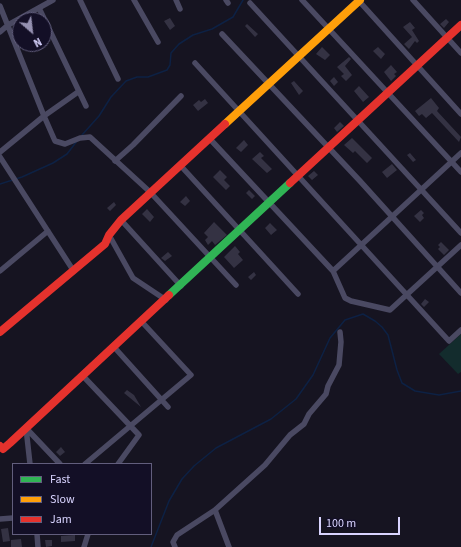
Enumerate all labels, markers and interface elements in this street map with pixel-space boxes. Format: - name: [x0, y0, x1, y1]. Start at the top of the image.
- north arrow: [12, 12, 52, 52]
- text: N: [31, 34, 44, 50]
- legend: [12, 463, 152, 535]
- text: Fast: [50, 471, 70, 488]
- text: Slow: [50, 491, 75, 508]
- scale bar: [321, 509, 402, 535]
- text: Jam: [50, 511, 72, 528]
- text: 100 m: [326, 515, 356, 532]

